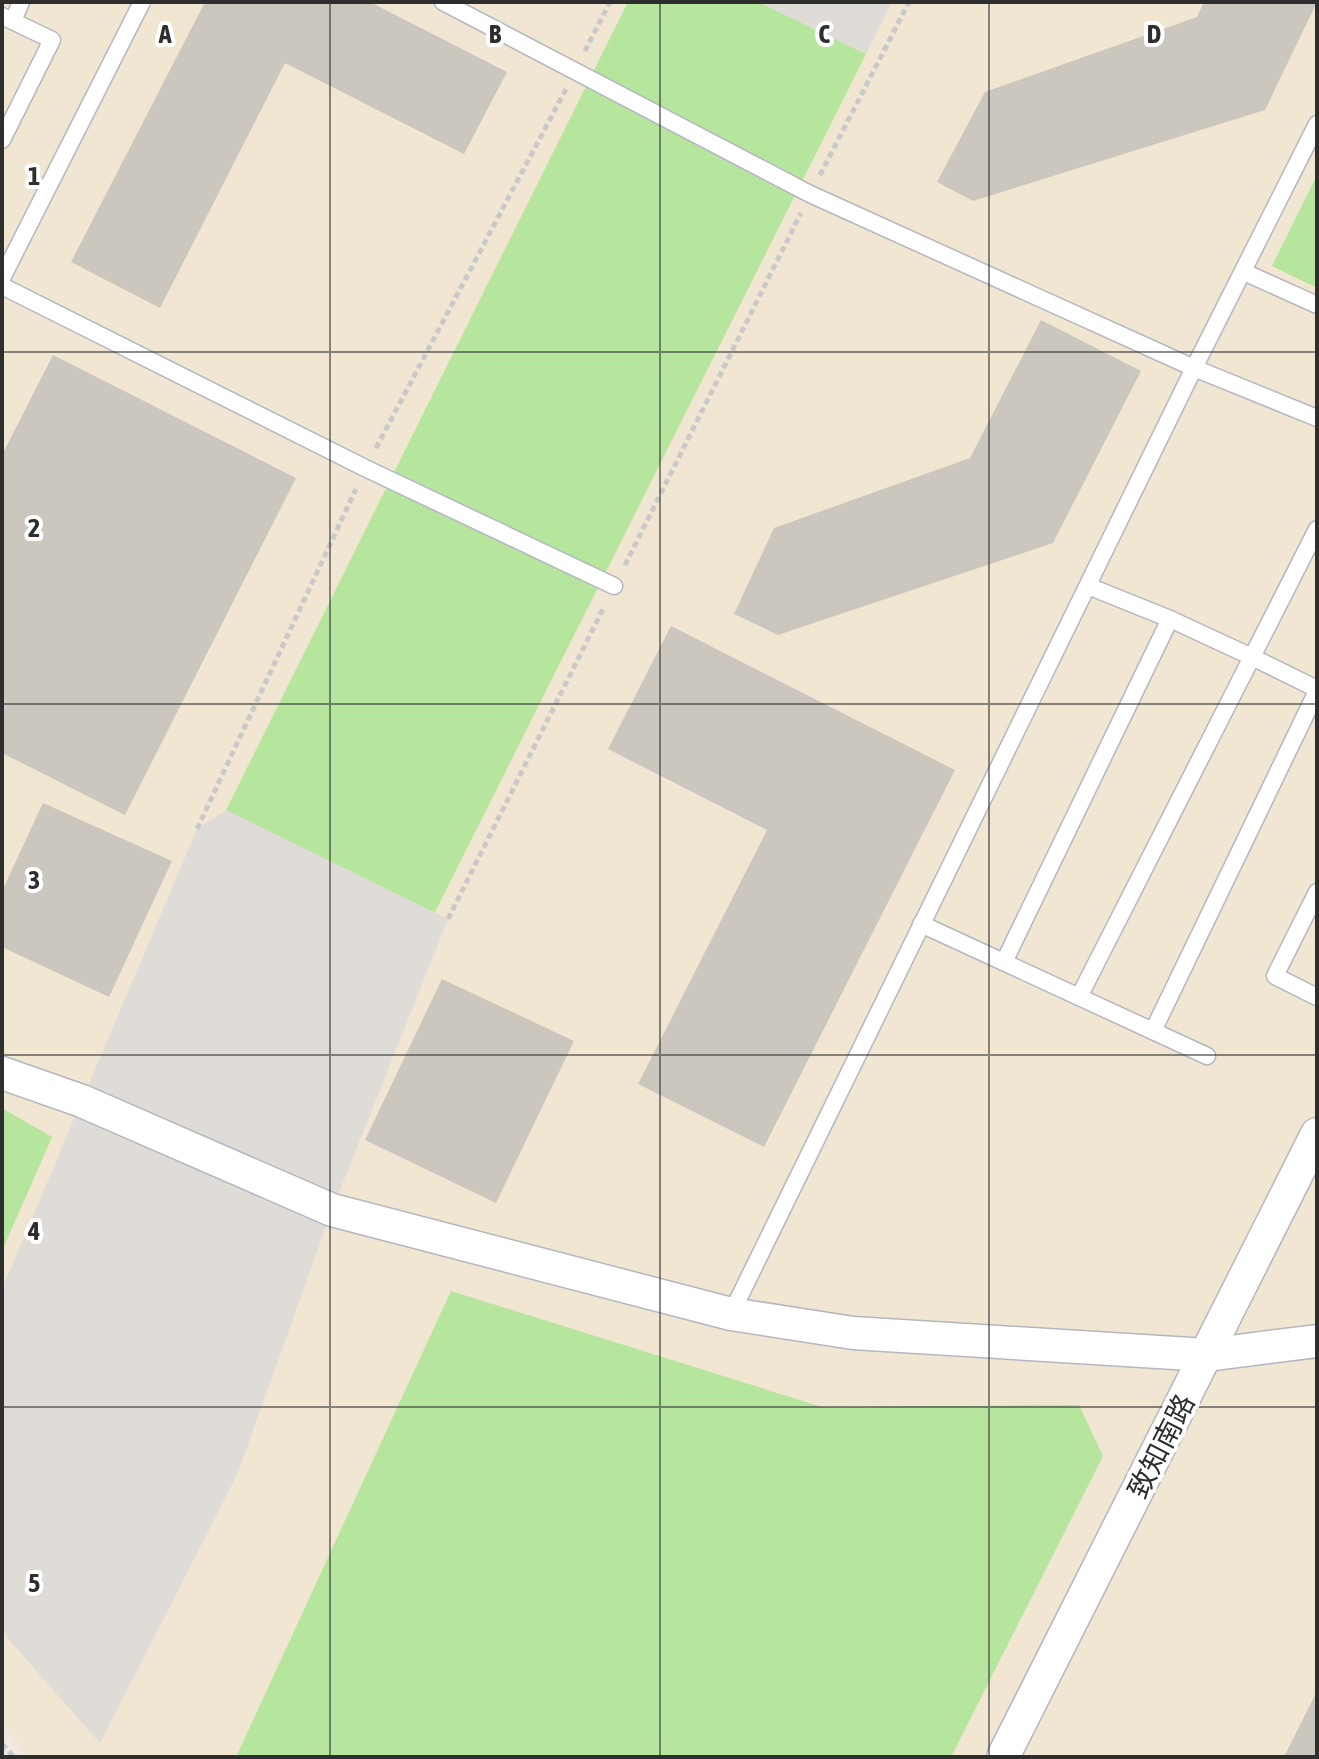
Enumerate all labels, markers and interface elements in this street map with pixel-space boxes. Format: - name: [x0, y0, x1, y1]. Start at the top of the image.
- text: A: [158, 19, 172, 49]
- text: B: [489, 19, 502, 49]
- text: C: [818, 19, 830, 49]
- text: D: [1147, 19, 1161, 49]
- text: 1: [28, 161, 40, 191]
- text: 2: [28, 513, 40, 543]
- text: 3: [28, 865, 40, 895]
- text: 4: [27, 1216, 40, 1246]
- street label: 致知南路: [1121, 1389, 1201, 1503]
- text: 5: [28, 1568, 40, 1598]

